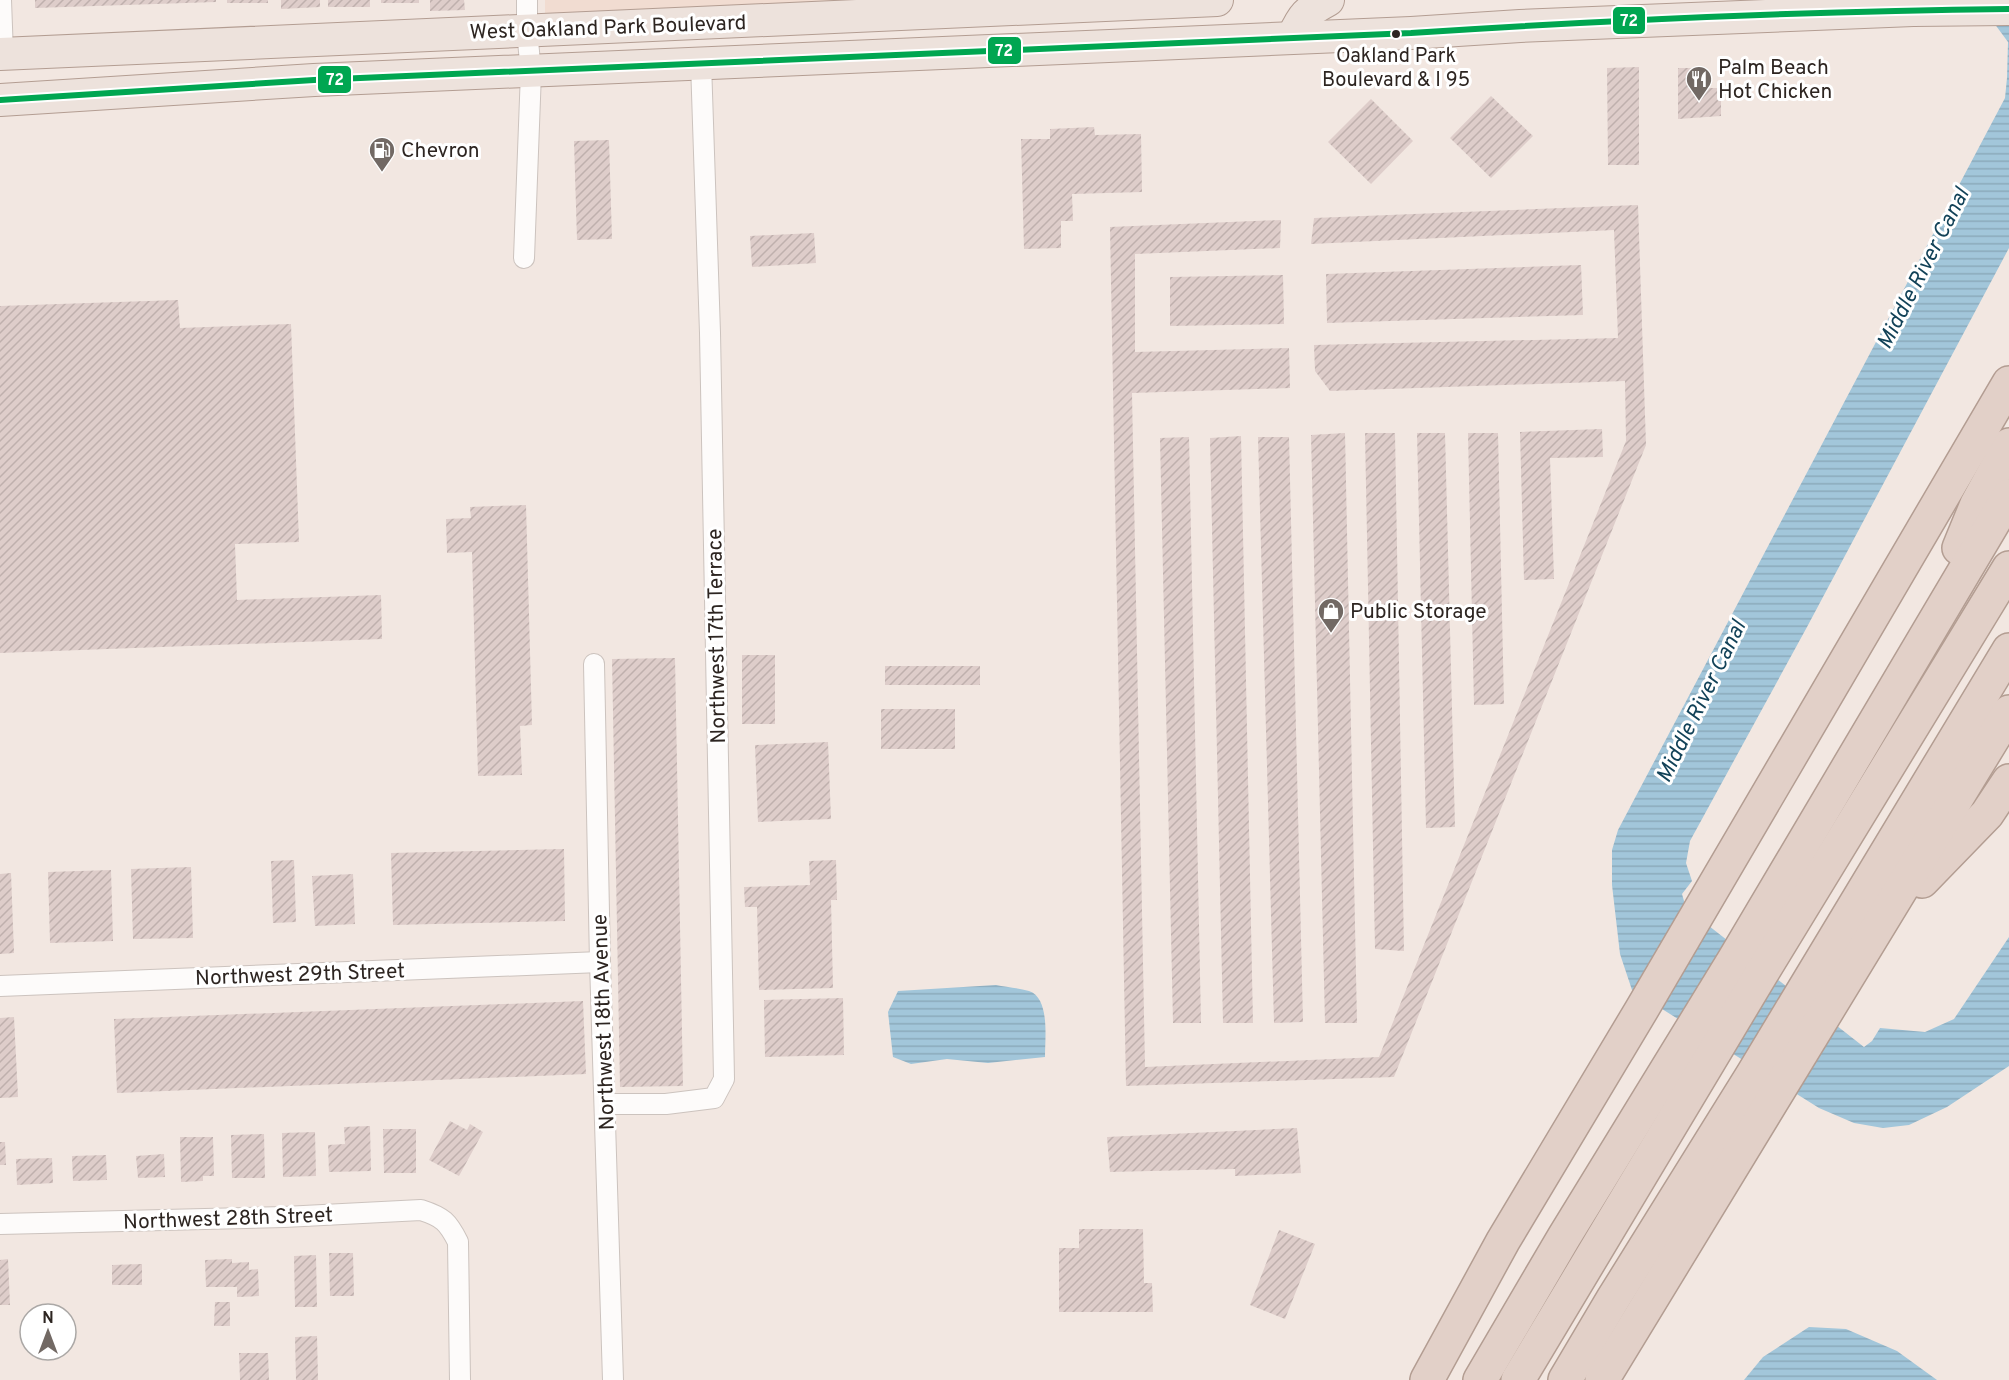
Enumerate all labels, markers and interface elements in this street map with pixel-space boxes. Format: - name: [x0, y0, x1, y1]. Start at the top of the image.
- line badge: 72: [1612, 6, 1646, 35]
- street label: West Oakland Park Boulevard: [469, 10, 747, 47]
- text: 72: [1620, 12, 1638, 32]
- marker: Oakland Park Boulevard & I 95: [1390, 28, 1402, 40]
- line badge: 72: [987, 36, 1022, 65]
- text: 72: [995, 42, 1013, 62]
- place label: Oakland Park Boulevard & I 95: [1322, 44, 1470, 94]
- place label: Palm Beach Hot Chicken: [1718, 55, 1832, 106]
- restaurant icon: Palm Beach Hot Chicken: [1684, 64, 1714, 102]
- line badge: 72: [317, 65, 352, 94]
- text: 72: [326, 71, 344, 91]
- fuel station icon: Chevron: [367, 135, 397, 173]
- place label: Chevron: [401, 138, 480, 165]
- water label: Middle River Canal: [1872, 183, 1977, 354]
- street label: Northwest 17th Terrace: [702, 528, 733, 744]
- shop icon: Public Storage: [1316, 596, 1346, 634]
- place label: Public Storage: [1350, 599, 1487, 626]
- water label: Middle River Canal: [1651, 615, 1754, 788]
- street label: Northwest 18th Avenue: [587, 913, 622, 1131]
- street label: Northwest 29th Street: [195, 958, 405, 993]
- street label: Northwest 28th Street: [123, 1202, 333, 1237]
- north arrow: [18, 1302, 78, 1362]
- text: N: [42, 1309, 54, 1329]

